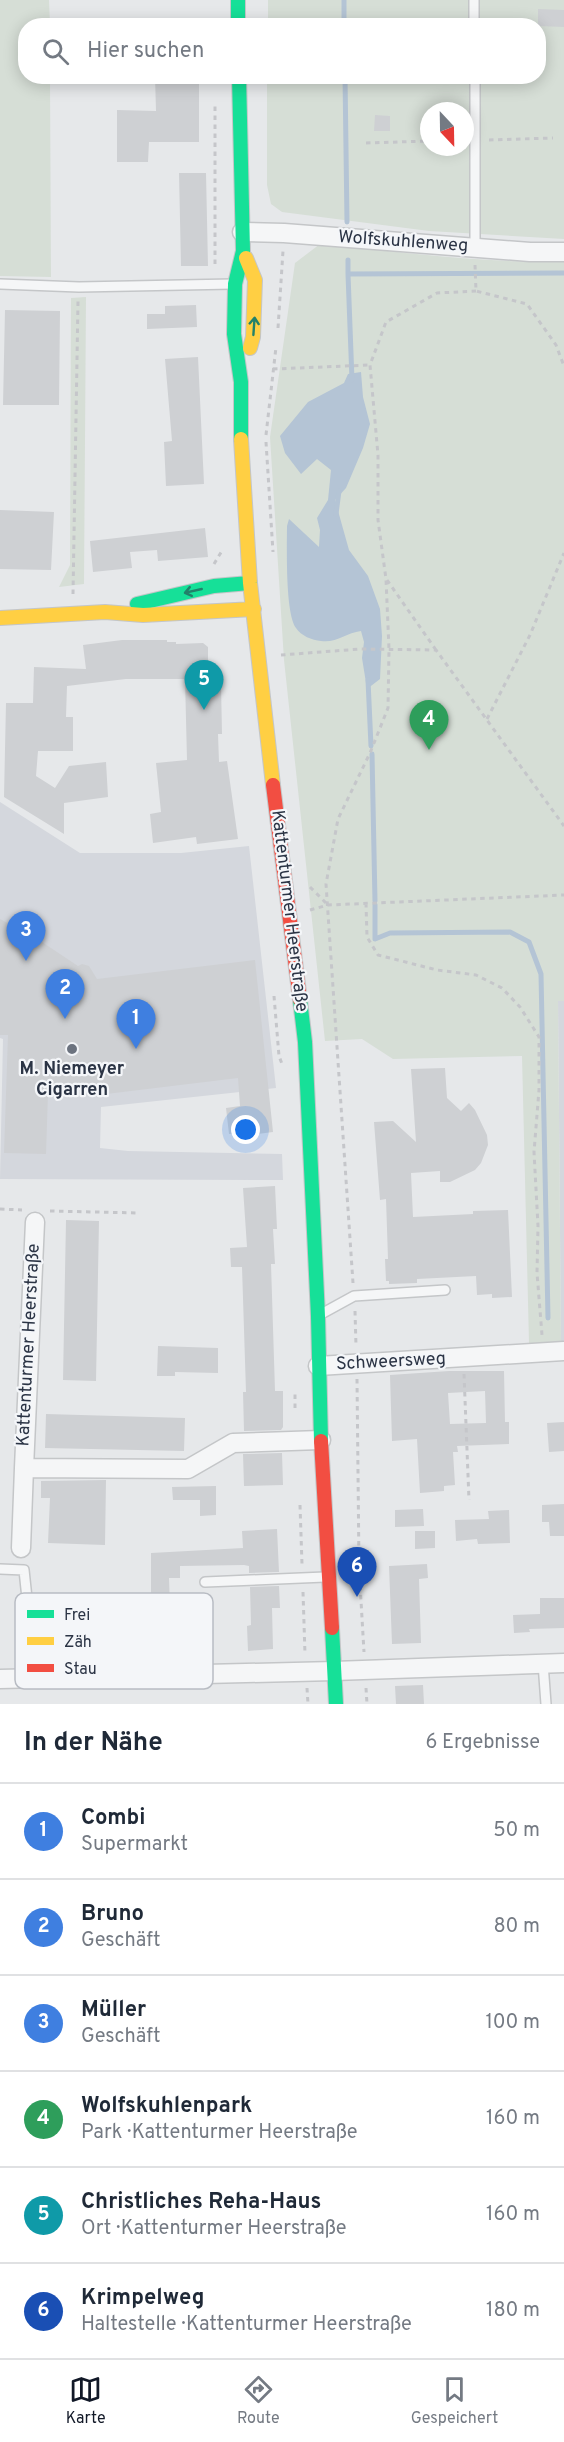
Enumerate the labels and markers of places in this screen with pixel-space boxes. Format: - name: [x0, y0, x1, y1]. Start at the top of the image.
- pin: 5: [184, 660, 224, 710]
- pin: 4: [410, 700, 448, 750]
- pin: 3: [6, 912, 46, 961]
- pin: 2: [46, 970, 84, 1019]
- pin: 1: [116, 1000, 156, 1049]
- marker: M. Niemeyer Cigarren: [65, 1042, 79, 1056]
- place label: M. Niemeyer Cigarren: [20, 1058, 125, 1102]
- pin: 6: [338, 1548, 376, 1597]

